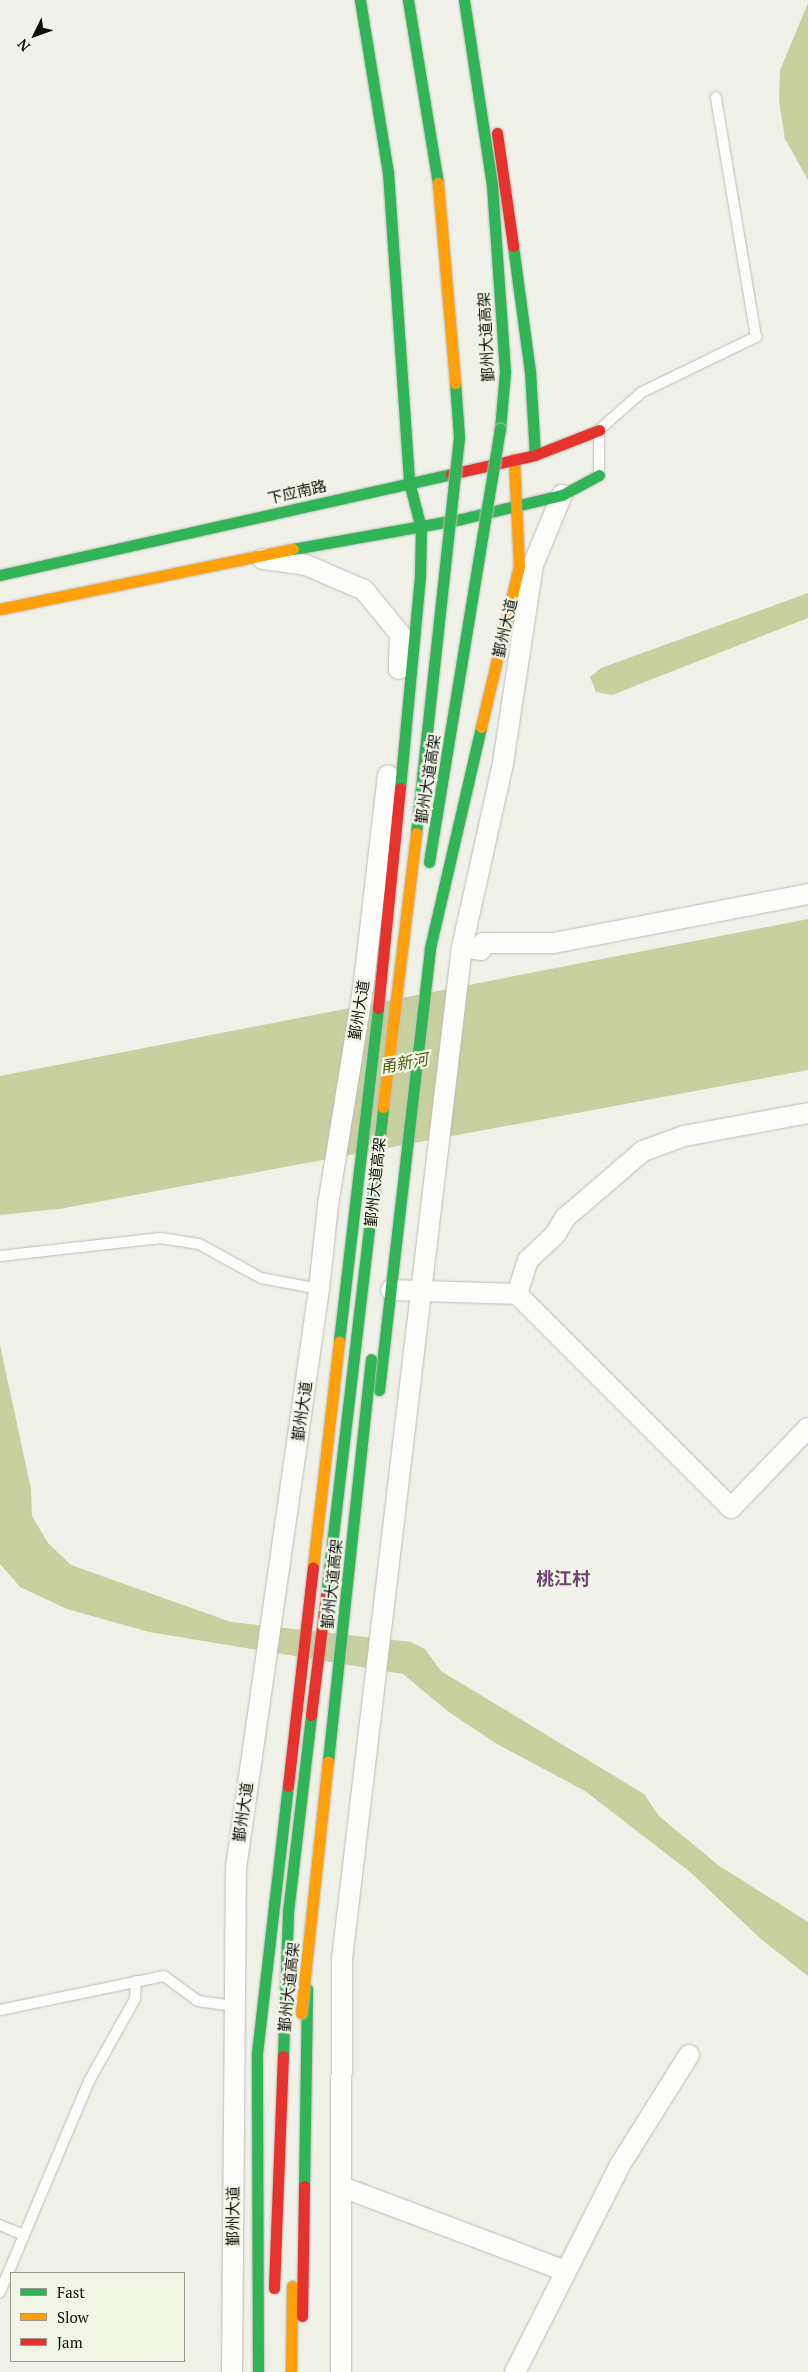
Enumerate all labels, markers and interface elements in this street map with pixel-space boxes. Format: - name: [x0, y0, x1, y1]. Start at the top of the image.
- north arrow: [10, 10, 60, 60]
- text: N: [13, 35, 34, 56]
- street label: 鄞州大道高架: [475, 292, 497, 382]
- street label: 下应南路: [266, 476, 328, 508]
- street label: 鄞州大道: [489, 597, 521, 659]
- street label: 鄞州大道高架: [412, 733, 444, 825]
- street label: 鄞州大道: [345, 979, 373, 1041]
- water label: 甬新河: [379, 1049, 429, 1077]
- street label: 鄞州大道高架: [361, 1136, 389, 1228]
- street label: 鄞州大道: [289, 1380, 315, 1442]
- street label: 鄞州大道高架: [318, 1538, 346, 1630]
- district label: 桃江村: [536, 1567, 590, 1589]
- street label: 鄞州大道: [230, 1781, 256, 1843]
- street label: 鄞州大道高架: [275, 1941, 303, 2033]
- street label: 鄞州大道: [224, 2186, 242, 2246]
- legend: [10, 2272, 185, 2362]
- text: Fast: [57, 2282, 85, 2302]
- text: Slow: [57, 2307, 89, 2327]
- text: Jam: [57, 2332, 83, 2352]

